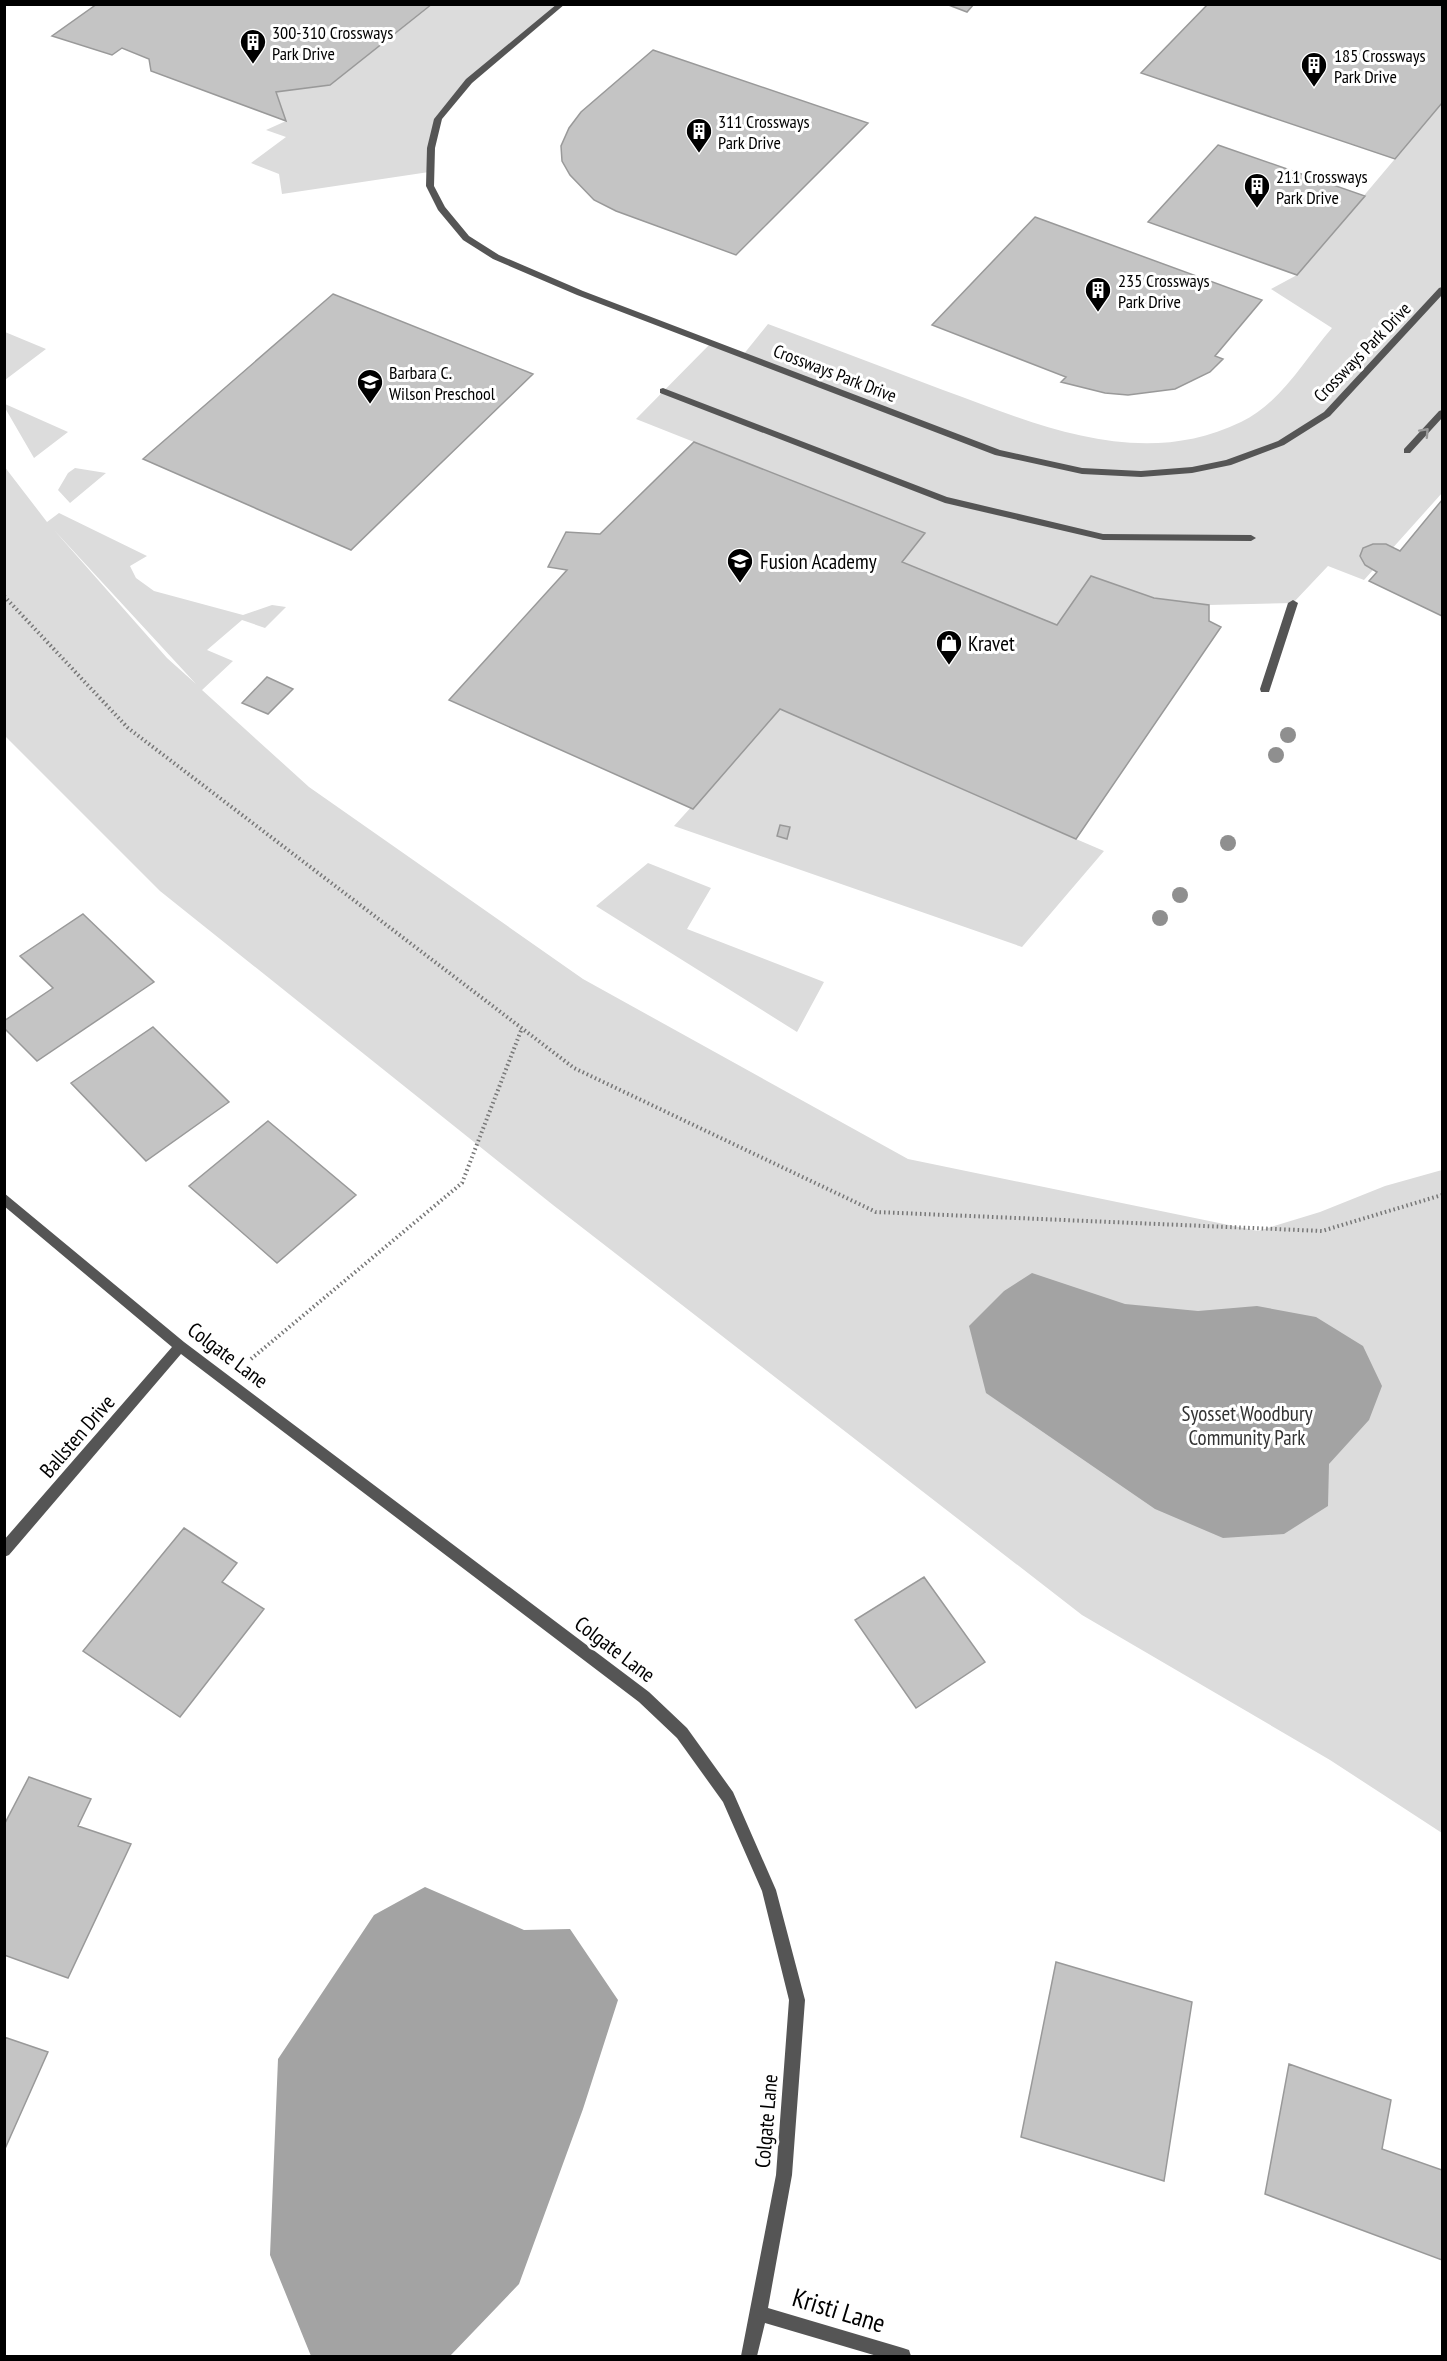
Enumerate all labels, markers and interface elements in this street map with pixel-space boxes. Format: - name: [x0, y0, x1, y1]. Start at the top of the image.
- place label: 300-310 Crossways Park Drive: [272, 21, 393, 65]
- building icon: 300-310 Crossways Park Drive: [238, 27, 268, 65]
- place label: 185 Crossways Park Drive: [1334, 44, 1426, 88]
- building icon: 185 Crossways Park Drive: [1299, 50, 1329, 88]
- place label: 311 Crossways Park Drive: [718, 110, 810, 154]
- building icon: 311 Crossways Park Drive: [684, 116, 714, 154]
- place label: 211 Crossways Park Drive: [1276, 165, 1368, 209]
- building icon: 211 Crossways Park Drive: [1242, 171, 1272, 209]
- place label: 235 Crossways Park Drive: [1118, 269, 1210, 313]
- building icon: 235 Crossways Park Drive: [1083, 275, 1113, 313]
- street label: Crossways Park Drive: [1308, 297, 1416, 407]
- street label: Crossways Park Drive: [770, 339, 900, 407]
- place label: Barbara C. Wilson Preschool: [389, 361, 496, 405]
- school or university icon: Barbara C. Wilson Preschool: [355, 367, 385, 405]
- one-way arrow: [1418, 428, 1429, 439]
- school or university icon: Fusion Academy: [725, 546, 755, 584]
- place label: Fusion Academy: [760, 548, 877, 575]
- shop icon: Kravet: [934, 628, 964, 666]
- place label: Kravet: [968, 630, 1015, 657]
- street label: Colgate Lane: [182, 1316, 274, 1394]
- street label: Ballsten Drive: [34, 1389, 120, 1483]
- park label: Syosset Woodbury Community Park: [1181, 1400, 1313, 1451]
- street label: Colgate Lane: [569, 1610, 661, 1688]
- street label: Colgate Lane: [748, 2073, 784, 2169]
- street label: Kristi Lane: [789, 2280, 889, 2340]

